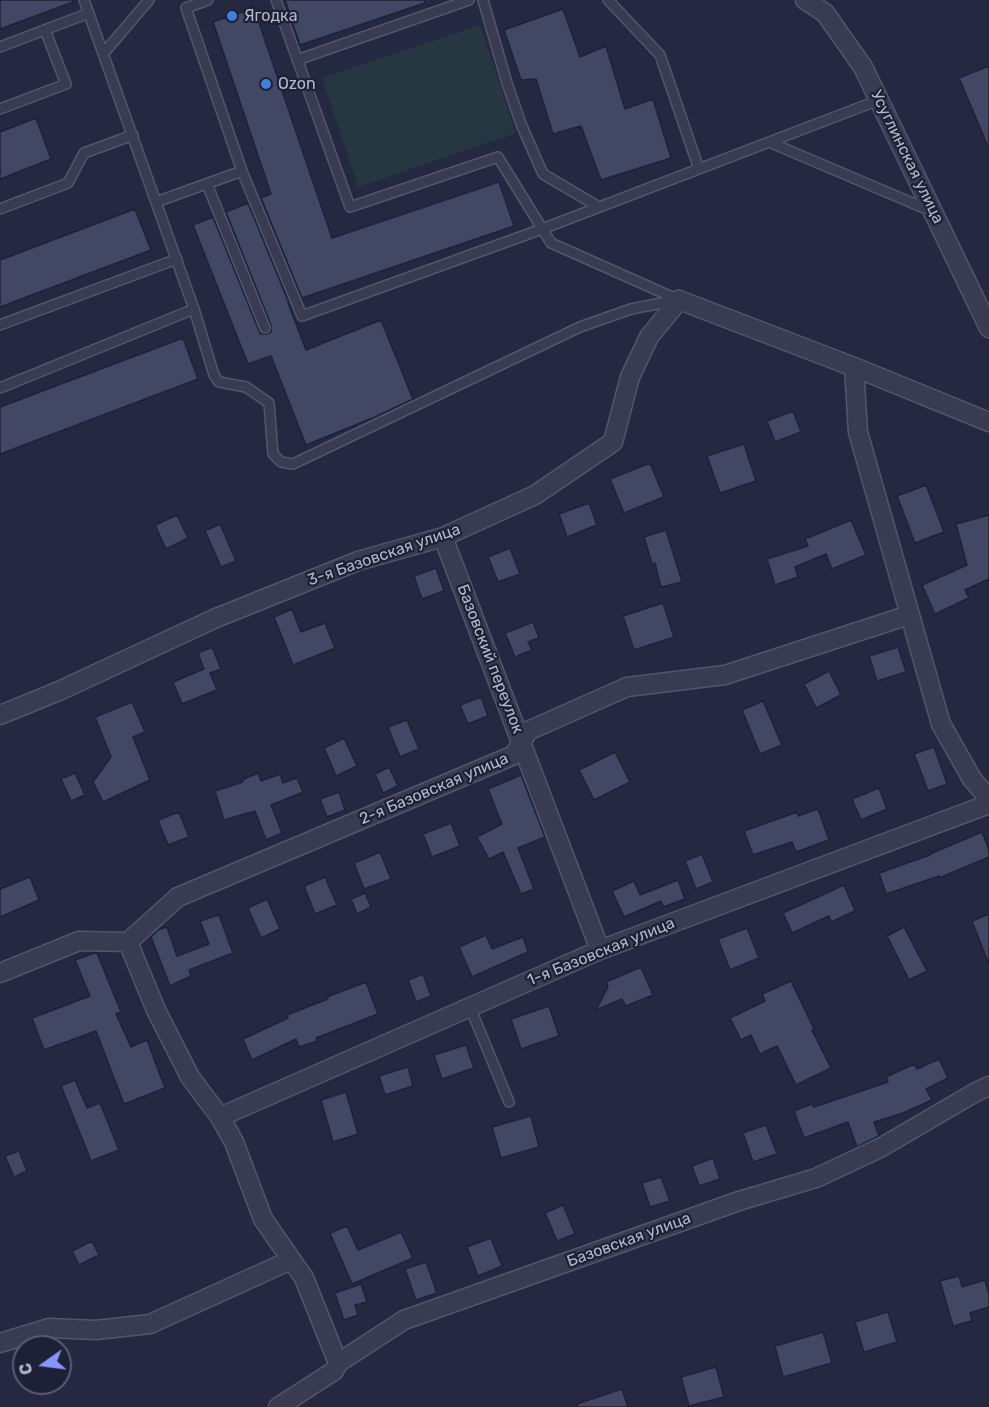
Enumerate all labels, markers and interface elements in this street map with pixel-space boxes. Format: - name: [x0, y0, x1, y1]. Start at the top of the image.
- place label: Ягодка: [244, 6, 297, 26]
- marker: Ягодка: [225, 9, 239, 23]
- place label: Ozon: [278, 74, 316, 94]
- marker: Ozon: [259, 77, 273, 91]
- street label: Усуглинская улица: [866, 87, 948, 227]
- street label: 3-я Базовская улица: [305, 520, 463, 590]
- street label: Базовский переулок: [453, 582, 527, 736]
- street label: 2-я Базовская улица: [357, 749, 511, 829]
- street label: 1-я Базовская улица: [524, 914, 678, 990]
- street label: Базовская улица: [564, 1209, 694, 1271]
- north arrow: [12, 1335, 72, 1395]
- text: С: [15, 1361, 37, 1377]

